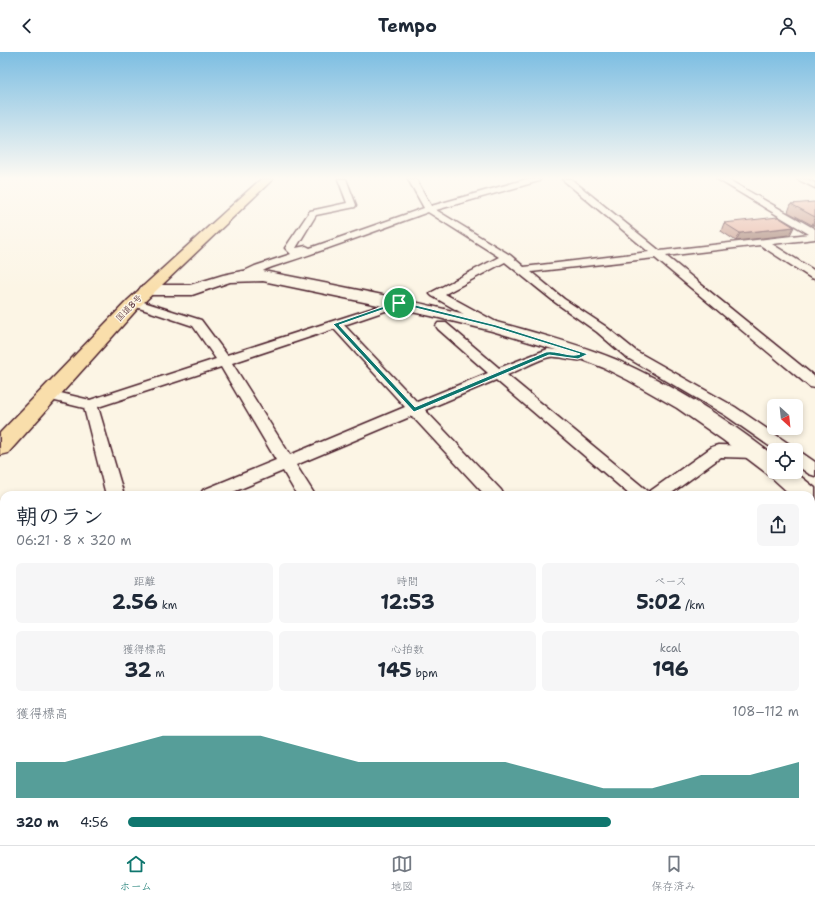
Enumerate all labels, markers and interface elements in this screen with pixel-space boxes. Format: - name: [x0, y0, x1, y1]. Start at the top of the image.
- text: Tempo: [378, 14, 437, 38]
- icon: back: [16, 15, 38, 37]
- icon: person: [777, 15, 799, 37]
- pin: [382, 286, 416, 320]
- street label: 国道8号: [113, 292, 145, 324]
- icon: arrive: [388, 292, 410, 314]
- north arrow: [767, 399, 803, 435]
- map controls: [767, 399, 803, 479]
- button: locate: [767, 443, 803, 479]
- text: 朝のラン: [16, 502, 104, 531]
- button: share: [757, 504, 799, 546]
- text: 06:21 · 8 × 320 m: [16, 532, 132, 549]
- text: 距離: [134, 574, 156, 589]
- text: 時間: [397, 574, 419, 589]
- text: ペース: [654, 574, 687, 589]
- text: 2.56: [112, 589, 158, 615]
- text: 12:53: [380, 589, 435, 615]
- text: 5:02: [636, 589, 681, 615]
- text: km: [158, 598, 177, 613]
- text: /km: [681, 598, 705, 613]
- text: kcal: [660, 641, 681, 656]
- text: 獲得標高: [123, 642, 167, 657]
- text: 心拍数: [391, 642, 424, 657]
- text: 196: [652, 656, 689, 682]
- text: 32: [124, 657, 152, 683]
- text: 145: [377, 657, 412, 683]
- text: m: [152, 666, 165, 681]
- text: bpm: [412, 666, 438, 681]
- text: 108–112 m: [732, 703, 799, 720]
- text: 獲得標高: [16, 705, 68, 722]
- text: 320 m: [16, 814, 59, 831]
- text: 4:56: [80, 814, 109, 831]
- tab: ホーム: [119, 853, 152, 894]
- tab: 地図: [391, 853, 413, 894]
- tab: 保存済み: [652, 853, 696, 894]

